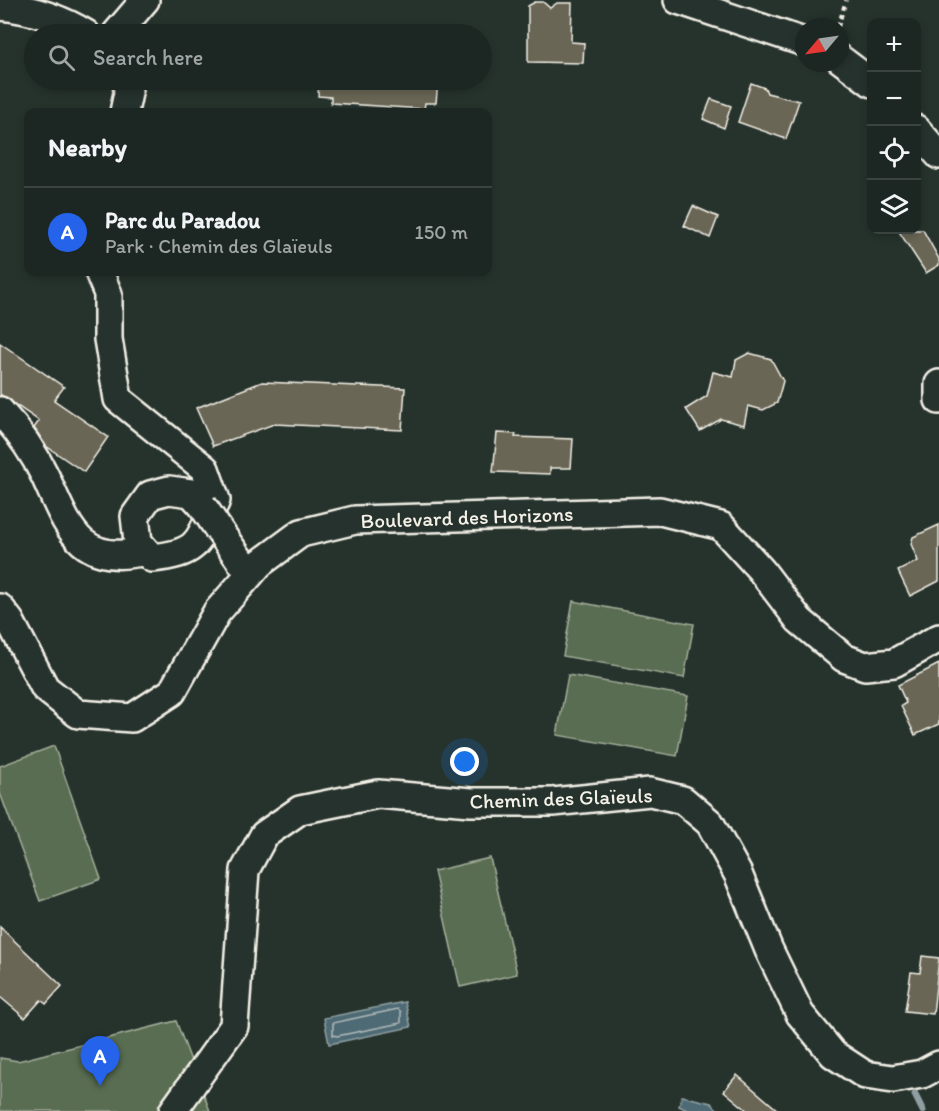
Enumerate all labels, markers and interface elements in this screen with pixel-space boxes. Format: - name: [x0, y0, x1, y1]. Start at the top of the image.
- north arrow: [795, 18, 849, 72]
- map controls: [867, 18, 921, 234]
- button: +: [867, 18, 921, 72]
- search box: [24, 24, 492, 90]
- icon: search: [45, 41, 78, 74]
- text: Search here: [93, 44, 203, 71]
- button: −: [867, 72, 921, 126]
- button: locate: [867, 126, 921, 180]
- text: Nearby: [48, 131, 127, 163]
- button: layers: [867, 180, 921, 234]
- text: Parc du Paradou: [105, 207, 260, 234]
- text: A: [61, 220, 74, 244]
- text: 150 m: [415, 220, 468, 244]
- text: Park · Chemin des Glaïeuls: [105, 234, 333, 258]
- street label: Boulevard des Horizons: [360, 501, 574, 533]
- your location: [450, 747, 479, 776]
- street label: Chemin des Glaïeuls: [469, 782, 653, 814]
- pin: A: [80, 1036, 120, 1086]

